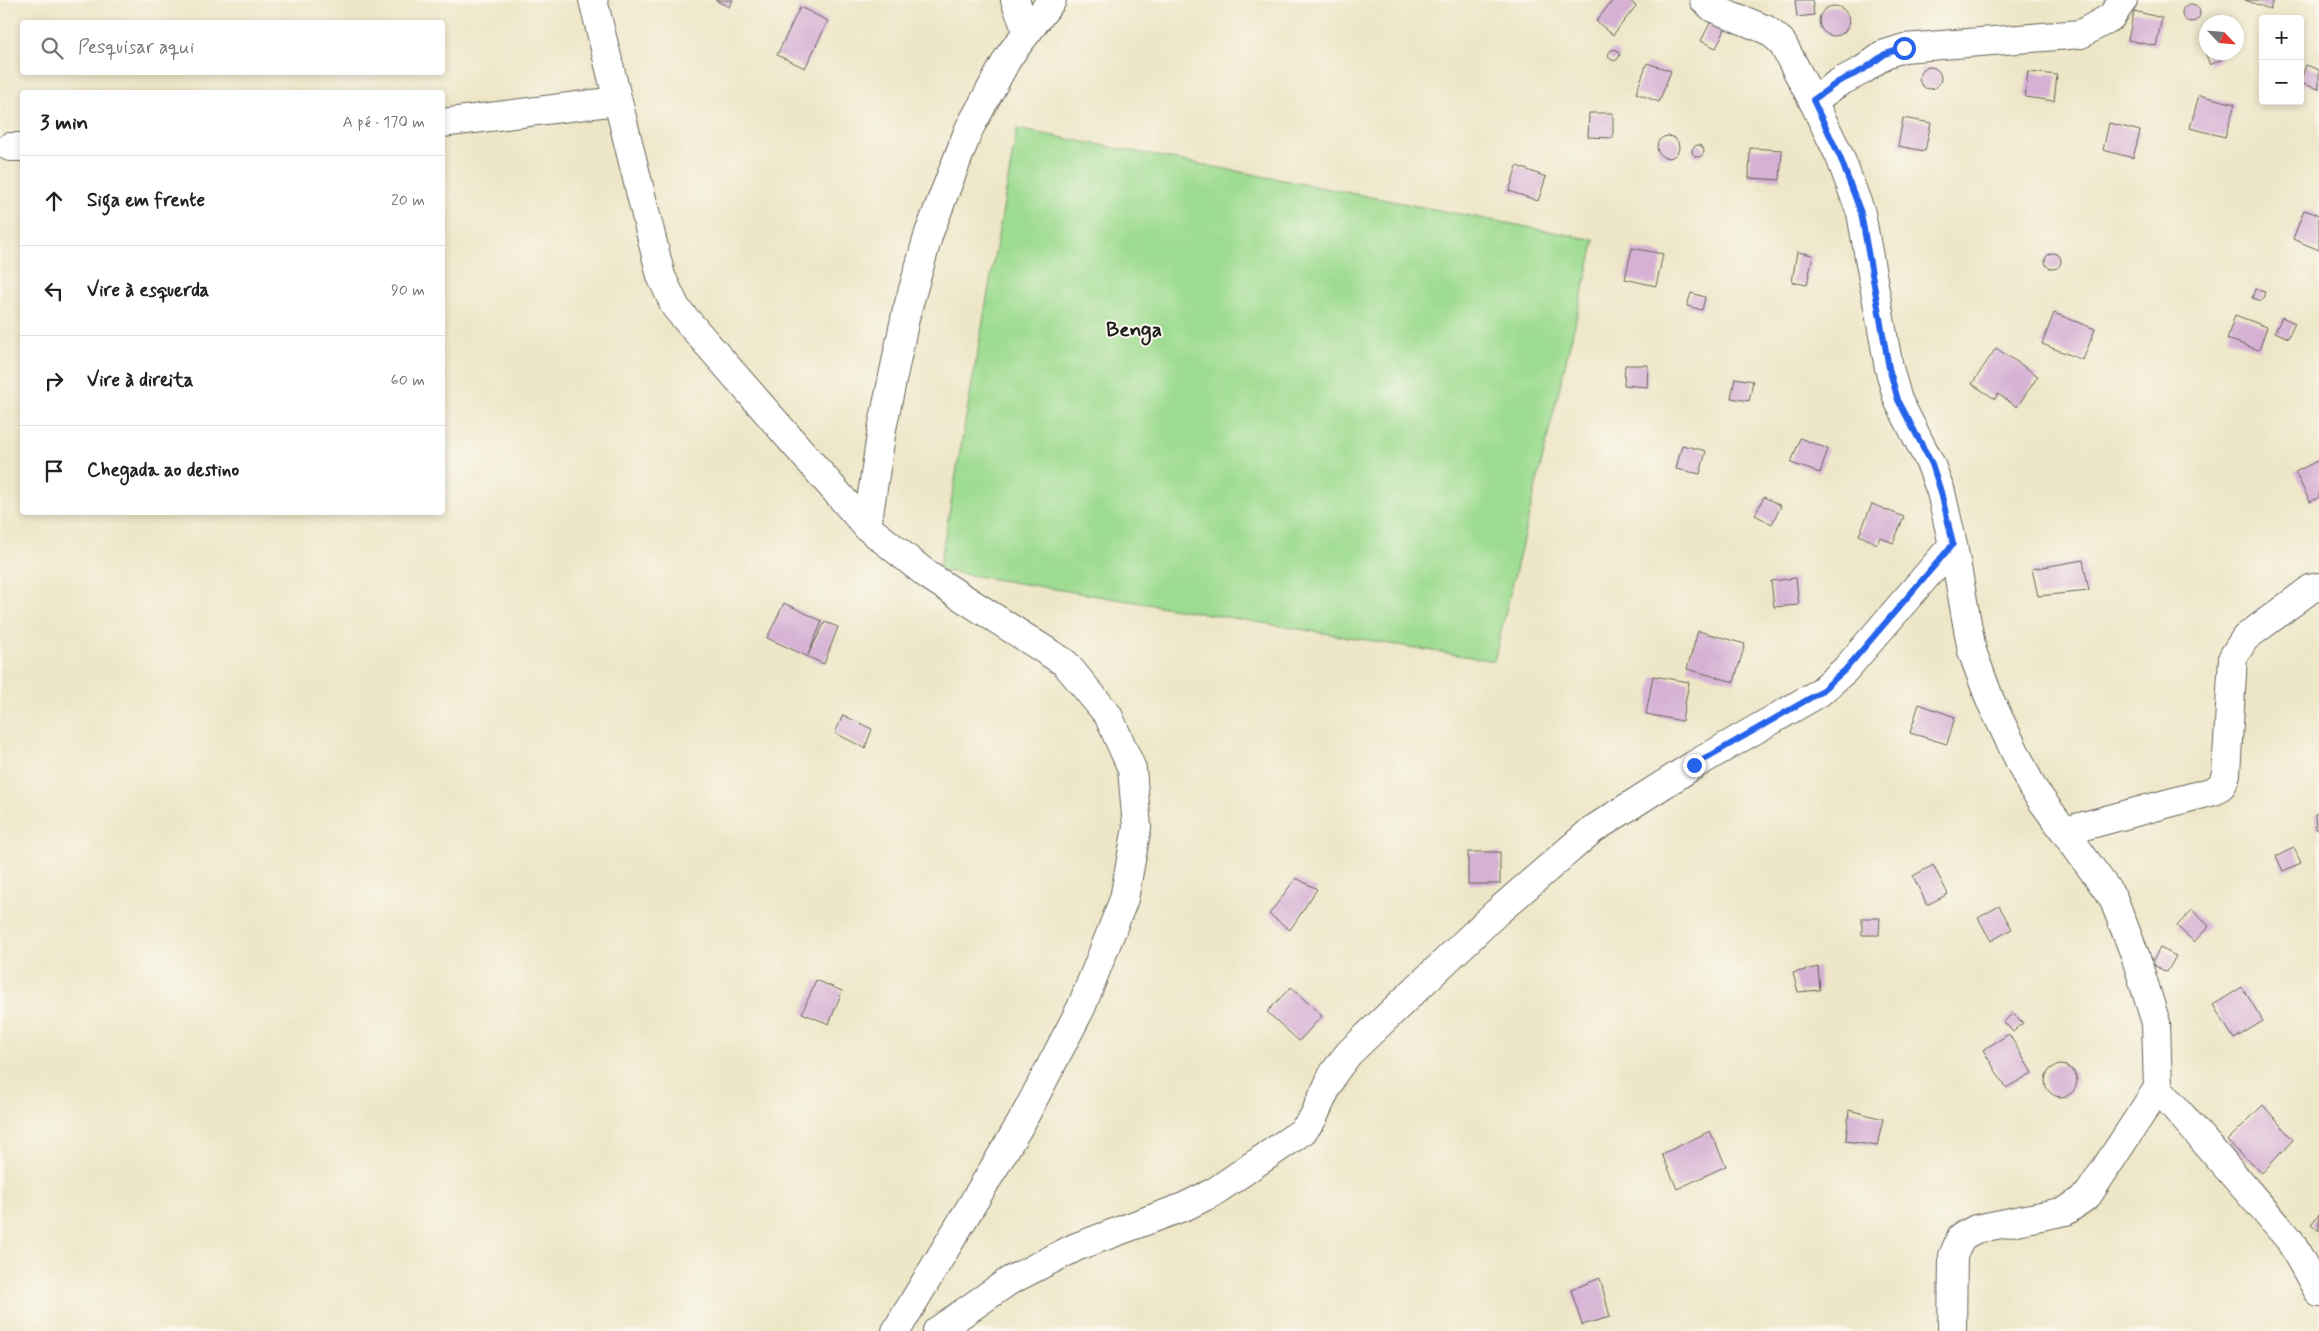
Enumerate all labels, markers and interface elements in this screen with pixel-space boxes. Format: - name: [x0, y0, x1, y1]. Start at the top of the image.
- north arrow: [2199, 15, 2244, 60]
- map controls: [2259, 15, 2304, 105]
- button: +: [2259, 15, 2304, 60]
- search box: [20, 20, 445, 75]
- icon: search: [38, 34, 66, 62]
- text: Pesquisar aqui: [78, 35, 194, 60]
- route start: [1893, 37, 1916, 60]
- button: −: [2259, 60, 2304, 105]
- text: 3 min: [40, 109, 88, 137]
- text: A pé · 170 m: [342, 112, 425, 133]
- icon: ahead: [40, 187, 68, 215]
- text: Siga em frente: [87, 188, 205, 213]
- text: 20 m: [391, 190, 425, 211]
- icon: left: [40, 277, 68, 305]
- text: Vire à esquerda: [87, 278, 209, 303]
- text: 90 m: [391, 280, 425, 301]
- district label: Benga: [1106, 316, 1162, 346]
- icon: right: [40, 367, 68, 395]
- text: Vire à direita: [87, 368, 193, 393]
- text: 60 m: [391, 370, 425, 391]
- icon: arrive: [40, 457, 68, 485]
- text: Chegada ao destino: [87, 458, 239, 483]
- route end: [1683, 754, 1706, 777]

